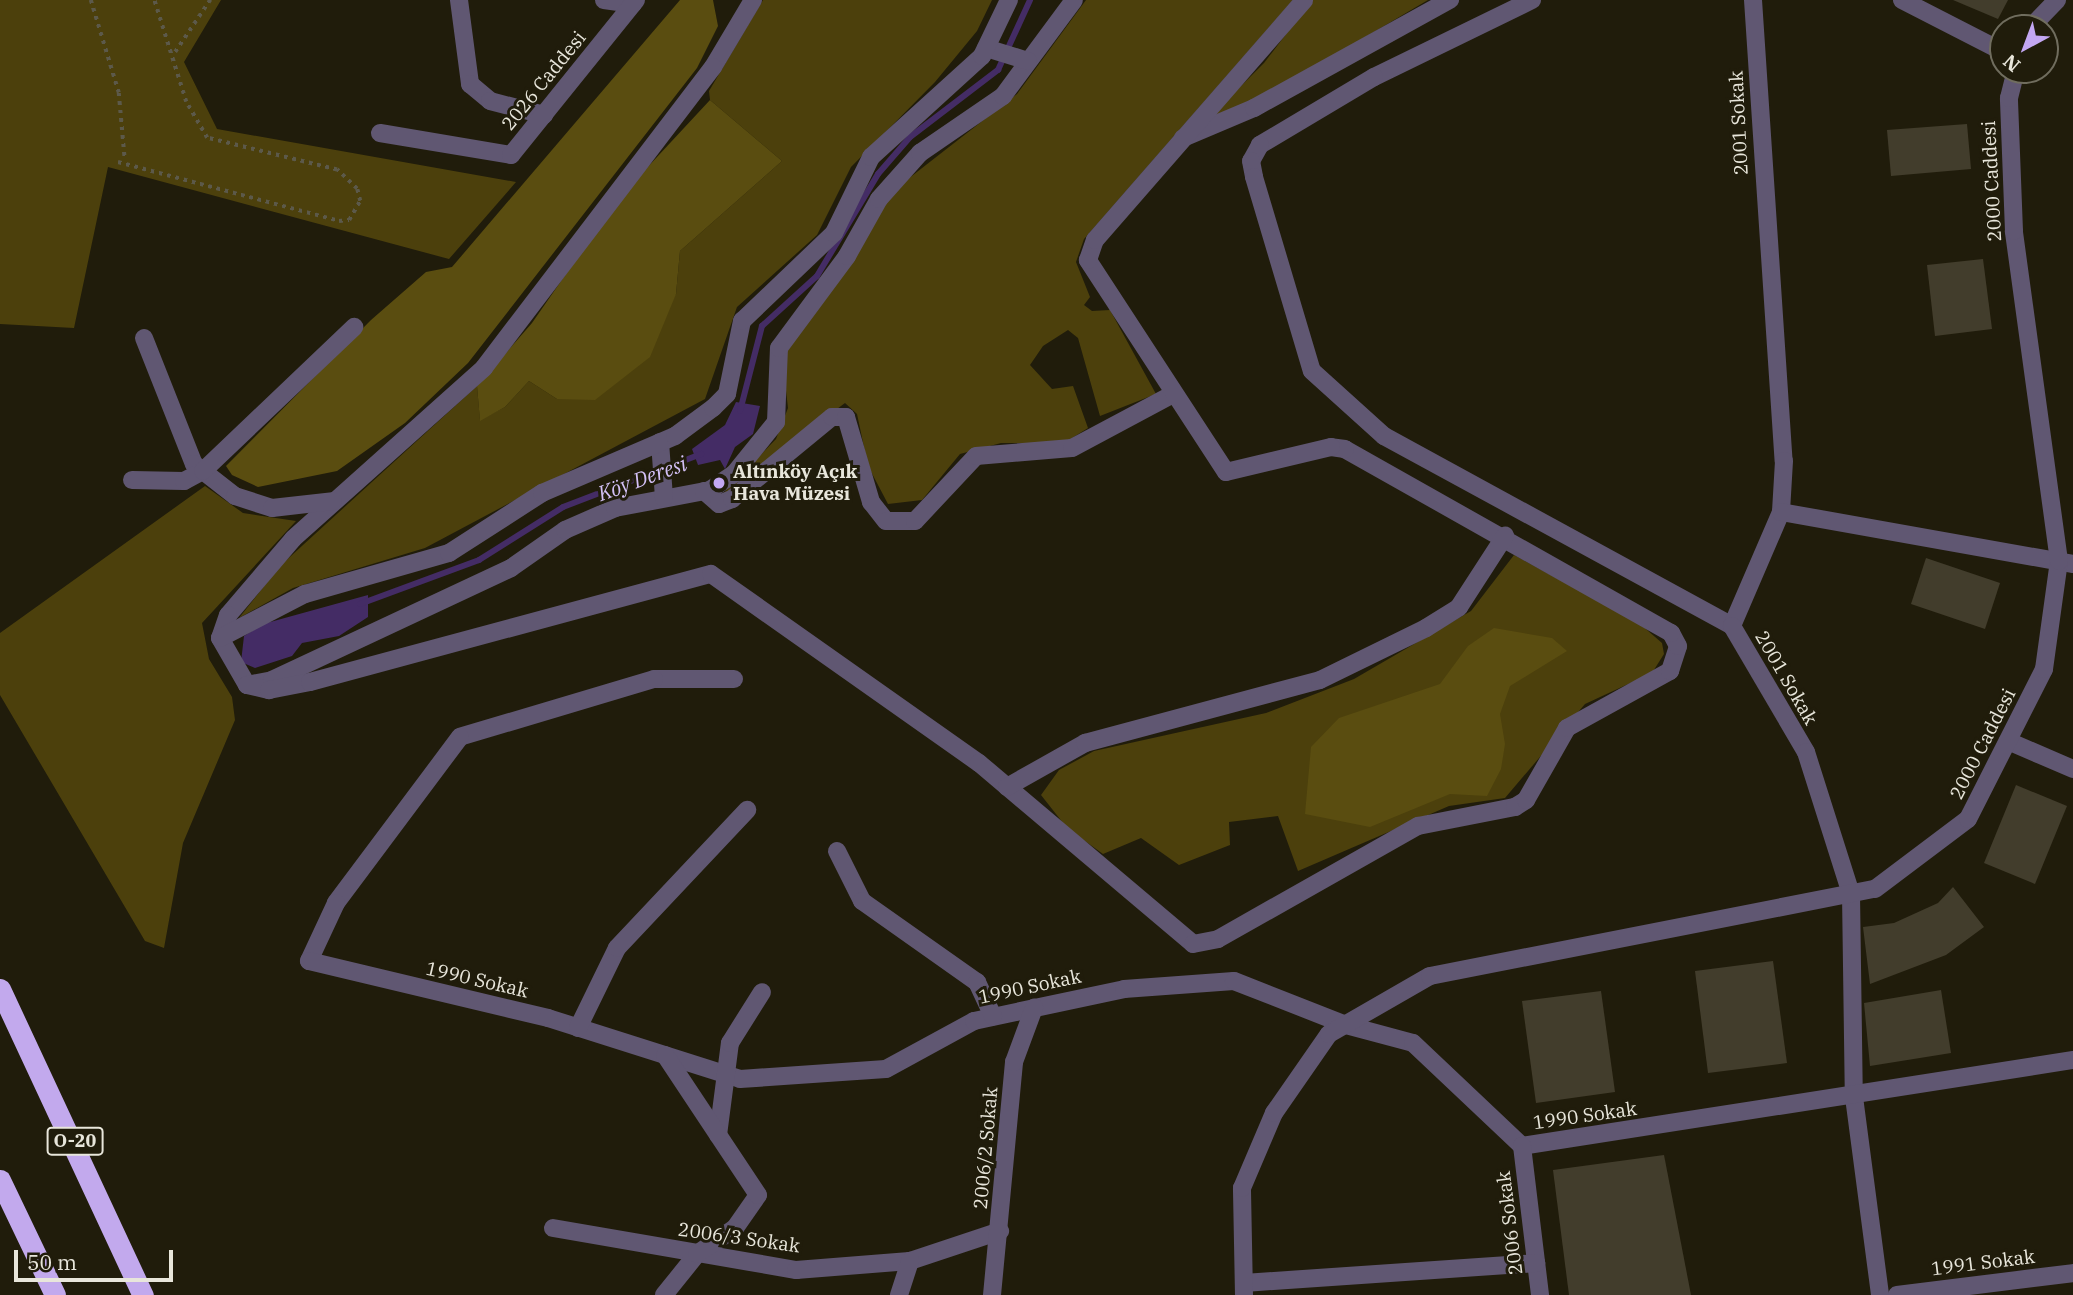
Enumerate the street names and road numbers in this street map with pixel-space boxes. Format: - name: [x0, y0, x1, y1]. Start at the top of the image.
- street label: 2026 Caddesi: [497, 27, 591, 135]
- street label: 2001 Sokak: [1725, 70, 1753, 176]
- street label: 2000 Caddesi: [1977, 120, 2007, 242]
- street label: 2001 Sokak: [1750, 627, 1822, 729]
- street label: 2000 Caddesi: [1945, 685, 2021, 803]
- street label: 1990 Sokak: [424, 957, 530, 1003]
- street label: 1990 Sokak: [977, 965, 1083, 1009]
- street label: 2006/2 Sokak: [969, 1086, 1003, 1210]
- street label: 1990 Sokak: [1532, 1097, 1638, 1135]
- road number: O-20: [45, 1126, 105, 1156]
- street label: 2006 Sokak: [1492, 1170, 1528, 1276]
- street label: 2006/3 Sokak: [677, 1218, 801, 1258]
- street label: 1991 Sokak: [1930, 1245, 2036, 1281]

